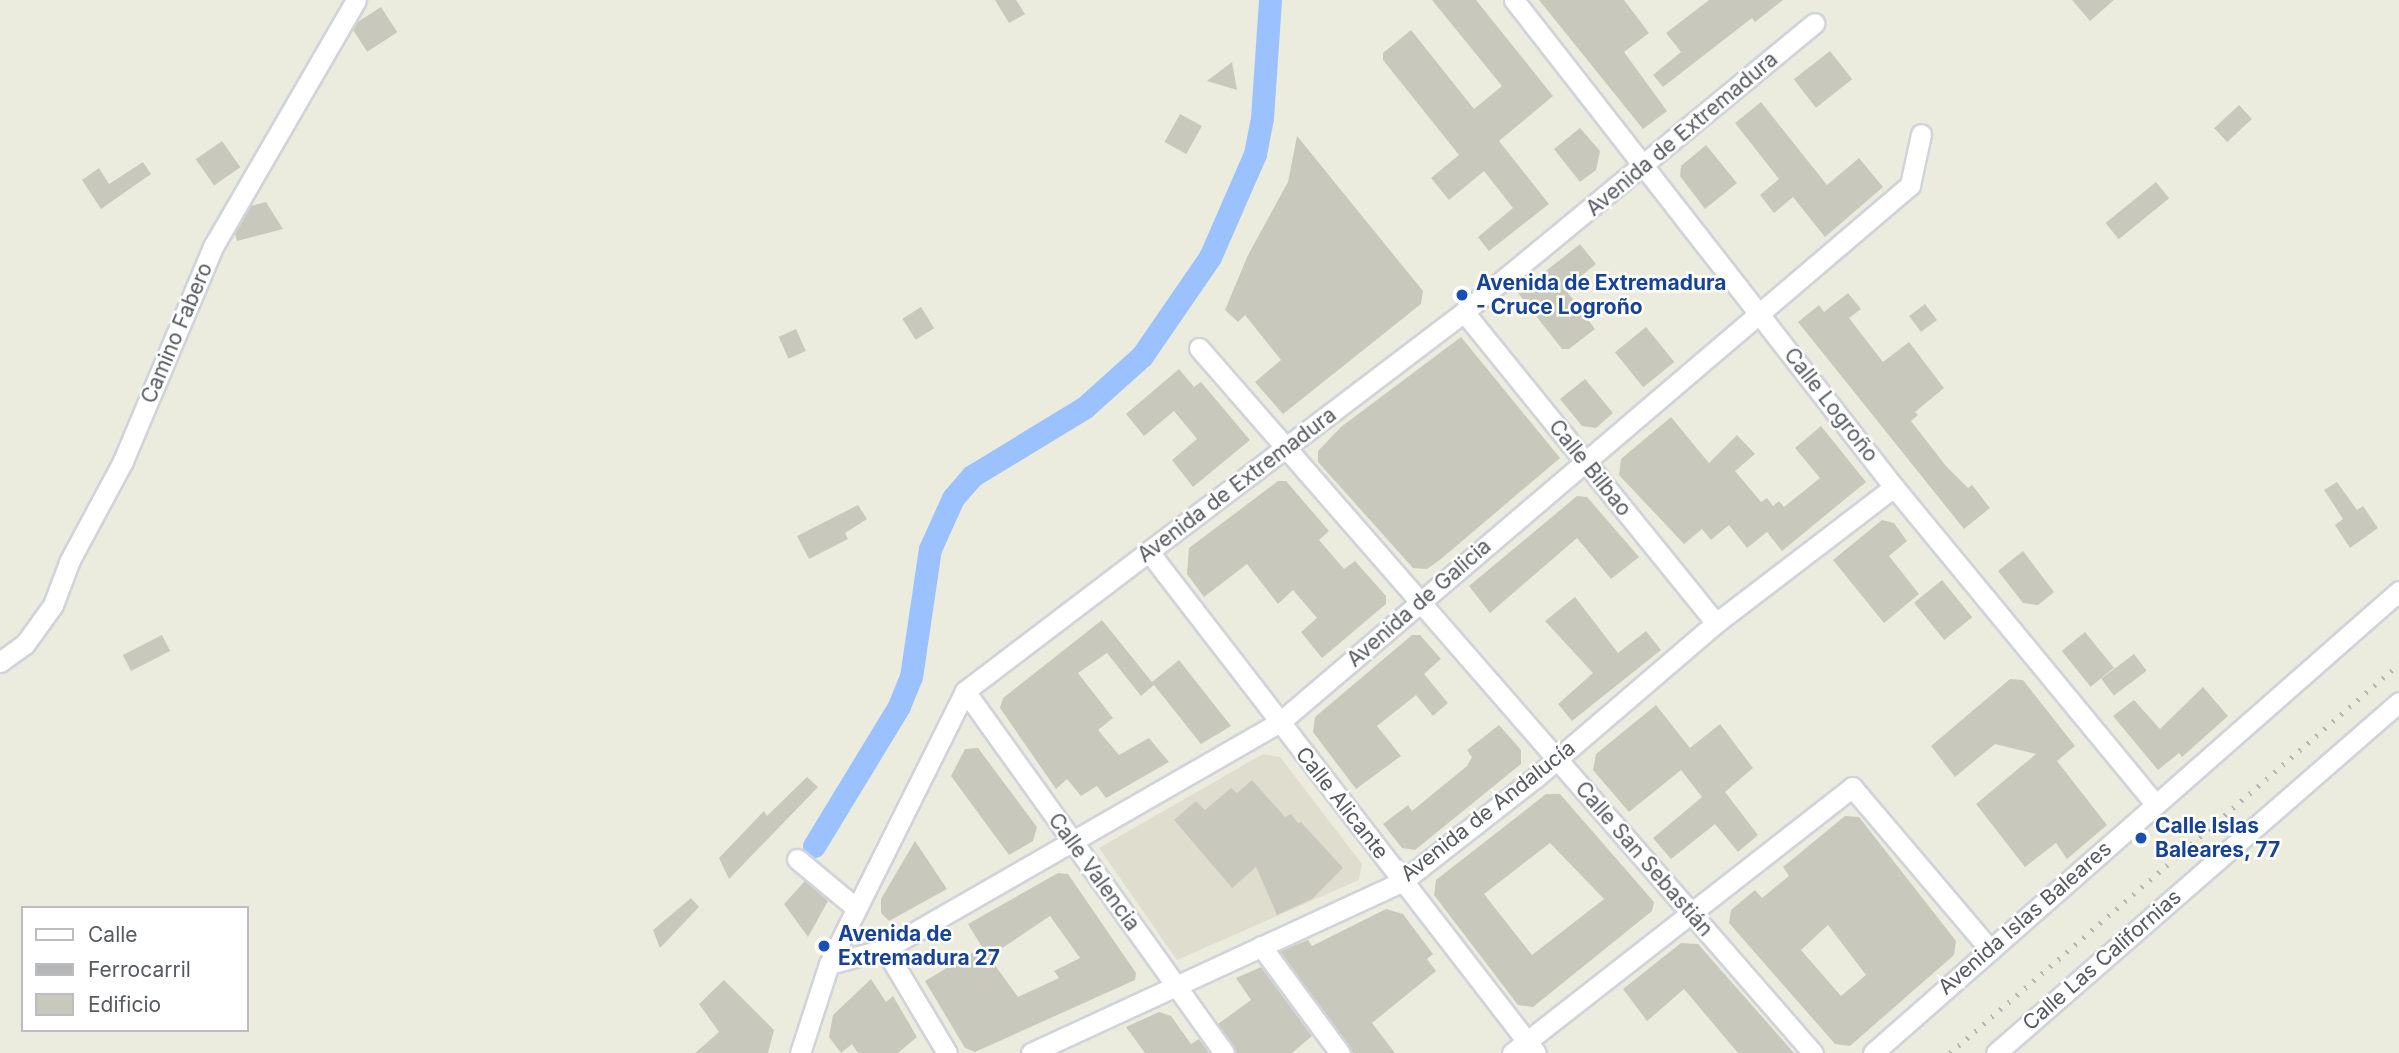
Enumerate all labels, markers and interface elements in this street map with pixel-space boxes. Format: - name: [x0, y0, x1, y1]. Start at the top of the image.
- street label: Avenida de Extremadura: [1581, 47, 1783, 221]
- street label: Camino Fabero: [136, 259, 218, 407]
- place label: Avenida de Extremadura - Cruce Logroño: [1476, 270, 1726, 320]
- marker: Avenida de Extremadura - Cruce Logroño: [1454, 287, 1470, 303]
- street label: Calle Logroño: [1779, 343, 1883, 467]
- street label: Avenida de Extremadura: [1133, 402, 1341, 568]
- street label: Calle Bilbao: [1543, 415, 1637, 521]
- street label: Avenida de Galicia: [1342, 534, 1496, 672]
- street label: Avenida de Andalucía: [1396, 735, 1580, 887]
- street label: Calle Alicante: [1290, 742, 1394, 864]
- street label: Calle San Sebastián: [1570, 776, 1718, 942]
- street label: Calle Valencia: [1043, 808, 1145, 936]
- place label: Calle Islas Baleares, 77: [2155, 813, 2281, 863]
- marker: Calle Islas Baleares, 77: [2133, 830, 2149, 846]
- street label: Avenida Islas Baleares: [1933, 836, 2117, 1000]
- street label: Calle Las Californias: [2018, 884, 2186, 1036]
- legend: [21, 906, 248, 1032]
- place label: Avenida de Extremadura 27: [838, 921, 1000, 971]
- text: Calle: [88, 922, 138, 947]
- marker: Avenida de Extremadura 27: [816, 938, 832, 954]
- text: Ferrocarril: [88, 957, 191, 982]
- text: Edificio: [88, 992, 161, 1017]

